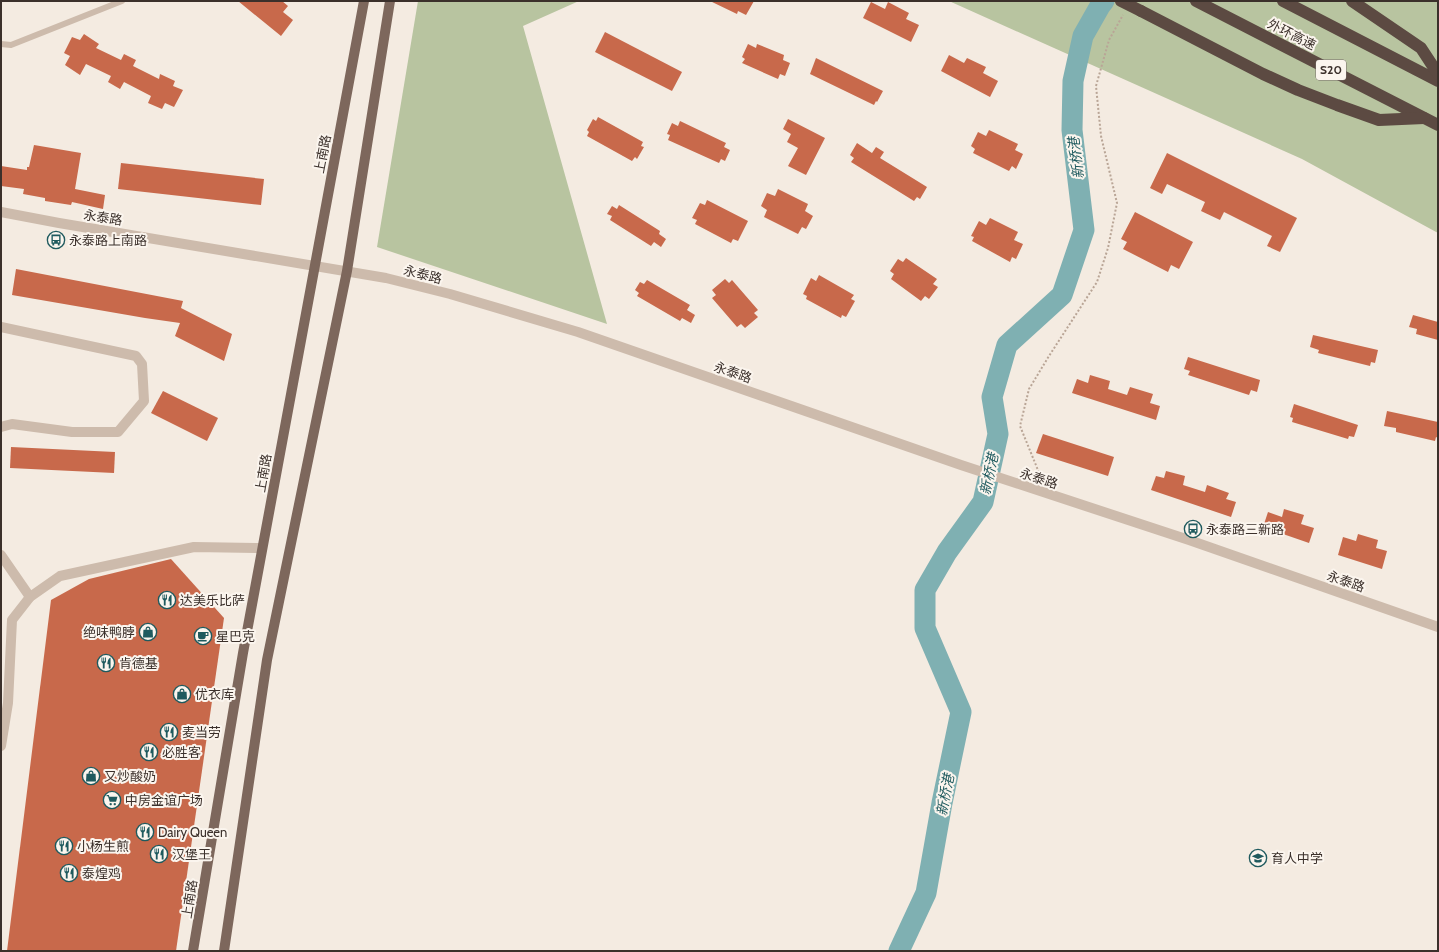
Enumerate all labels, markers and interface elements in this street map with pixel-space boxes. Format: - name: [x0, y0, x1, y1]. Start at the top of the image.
- street label: 外环高速: [1265, 15, 1319, 53]
- road number: S20: [1316, 60, 1346, 80]
- street label: 上南路: [310, 133, 334, 175]
- water label: 新桥港: [1064, 134, 1087, 180]
- street label: 永泰路: [82, 206, 124, 228]
- bus stop icon: 永泰路上南路: [46, 230, 66, 250]
- place label: 永泰路上南路: [69, 232, 147, 248]
- street label: 永泰路: [402, 262, 444, 286]
- street label: 永泰路: [712, 358, 754, 386]
- water label: 新桥港: [976, 450, 1003, 496]
- street label: 上南路: [252, 452, 274, 494]
- street label: 永泰路: [1018, 464, 1060, 492]
- bus stop icon: 永泰路三新路: [1183, 519, 1203, 539]
- place label: 永泰路三新路: [1206, 521, 1284, 537]
- street label: 永泰路: [1325, 567, 1367, 595]
- restaurant icon: 达美乐比萨: [157, 590, 177, 610]
- place label: 达美乐比萨: [180, 592, 245, 608]
- shop icon: 绝味鸭脖: [138, 622, 158, 642]
- place label: 绝味鸭脖: [83, 624, 135, 640]
- cafe icon: 星巴克: [193, 626, 213, 646]
- place label: 星巴克: [216, 628, 255, 644]
- restaurant icon: 肯德基: [96, 653, 116, 673]
- place label: 肯德基: [119, 655, 158, 671]
- shop icon: 优衣库: [172, 684, 192, 704]
- place label: 优衣库: [195, 686, 234, 702]
- restaurant icon: 麦当劳: [159, 722, 179, 742]
- place label: 麦当劳: [182, 724, 221, 740]
- restaurant icon: 必胜客: [139, 742, 159, 762]
- place label: 必胜客: [162, 744, 201, 760]
- shop icon: 又炒酸奶: [81, 766, 101, 786]
- place label: 又炒酸奶: [104, 768, 156, 784]
- water label: 新桥港: [932, 771, 958, 817]
- supermarket icon: 中房金谊广场: [102, 790, 122, 810]
- place label: 中房金谊广场: [125, 792, 203, 808]
- restaurant icon: Dairy Queen: [135, 822, 155, 842]
- place label: Dairy Queen: [158, 824, 227, 840]
- restaurant icon: 小杨生煎: [54, 836, 74, 856]
- place label: 小杨生煎: [77, 838, 129, 854]
- restaurant icon: 汉堡王: [149, 844, 169, 864]
- place label: 汉堡王: [172, 846, 211, 862]
- school or university icon: 育人中学: [1248, 848, 1268, 868]
- place label: 育人中学: [1271, 850, 1323, 866]
- restaurant icon: 泰煌鸡: [59, 863, 79, 883]
- place label: 泰煌鸡: [82, 865, 121, 881]
- street label: 上南路: [178, 878, 200, 920]

